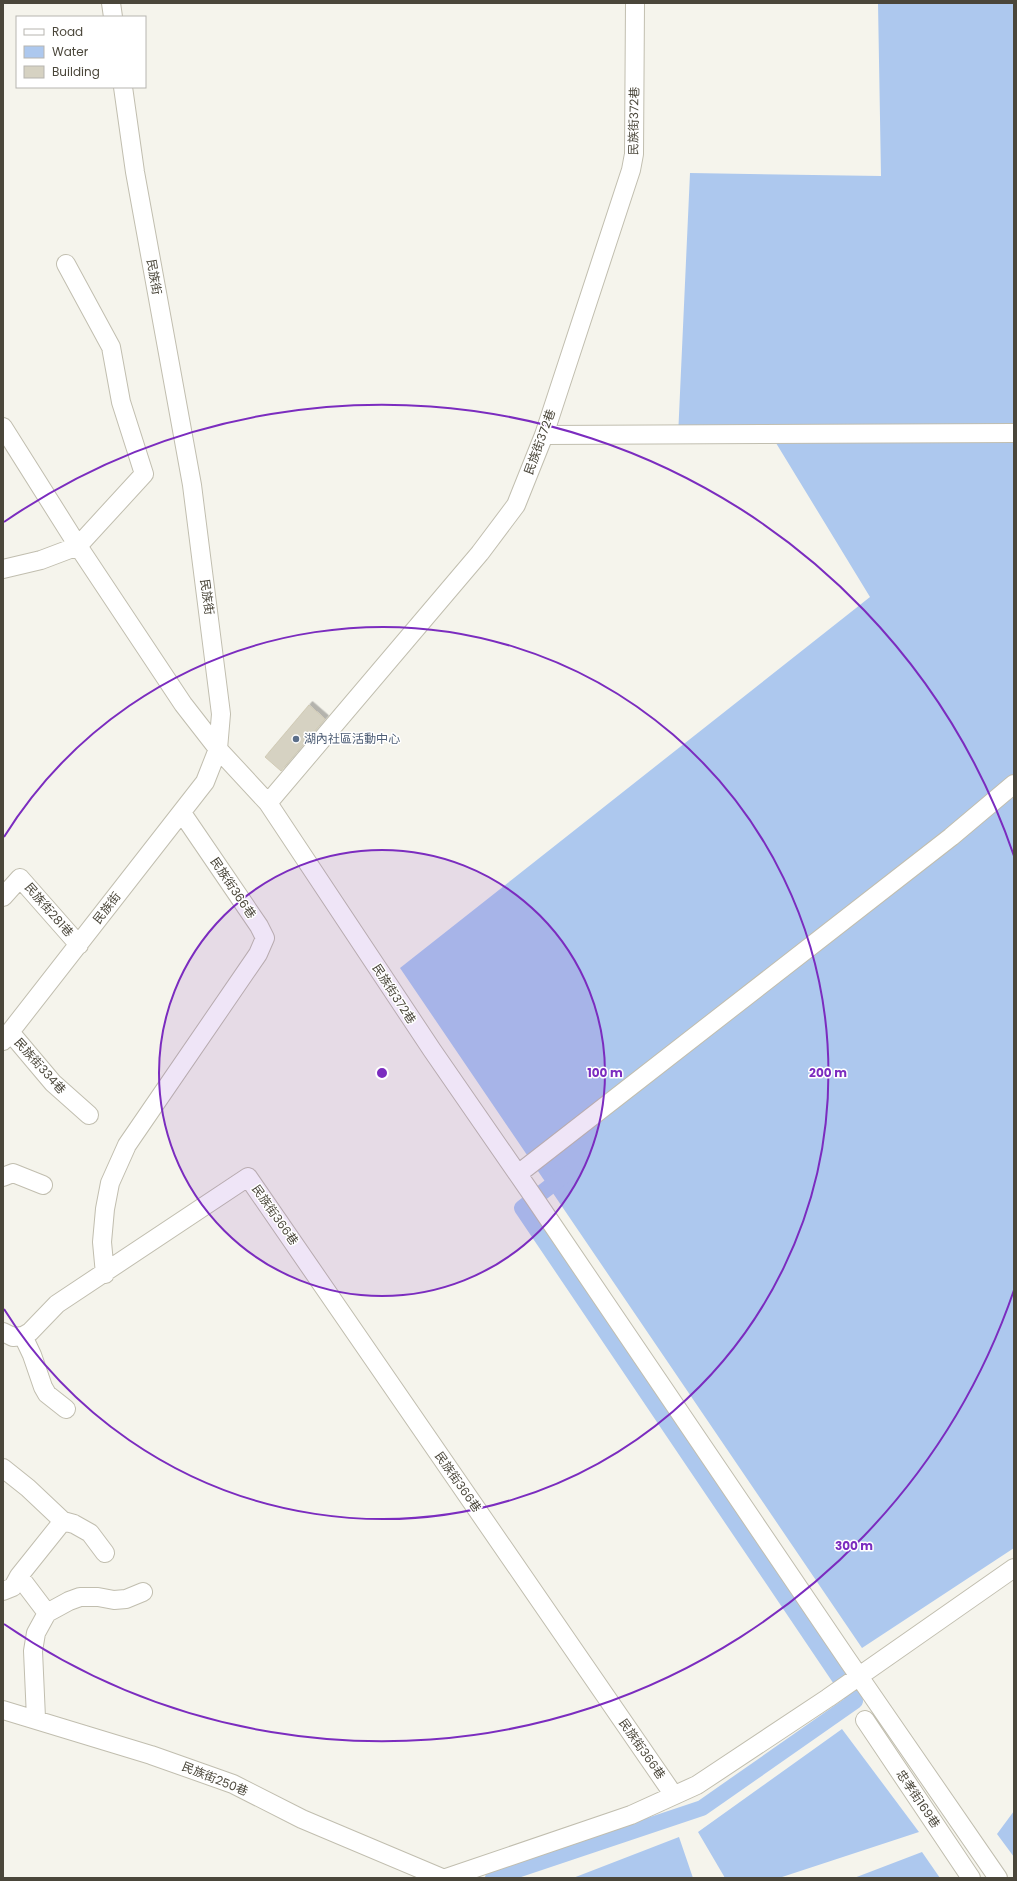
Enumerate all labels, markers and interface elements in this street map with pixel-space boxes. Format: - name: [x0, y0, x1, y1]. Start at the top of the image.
- legend: [16, 16, 146, 88]
- text: Road: [52, 23, 83, 40]
- text: Water: [52, 43, 89, 60]
- text: Building: [52, 63, 100, 80]
- street label: 民族街372巷: [624, 87, 643, 155]
- street label: 民族街: [143, 258, 166, 296]
- street label: 民族街372巷: [520, 407, 559, 477]
- street label: 民族街: [197, 578, 218, 616]
- place label: 湖內社區活動中心: [304, 730, 400, 747]
- marker: 湖內社區活動中心: [291, 734, 301, 744]
- street label: 民族街366巷: [207, 854, 260, 922]
- street label: 民族街281巷: [21, 879, 78, 940]
- street label: 民族街: [89, 888, 124, 927]
- street label: 民族街372巷: [369, 960, 420, 1027]
- street label: 民族街334巷: [11, 1034, 70, 1097]
- text: 100 m: [587, 1064, 623, 1081]
- text: 200 m: [809, 1064, 847, 1081]
- centre of rings: [375, 1066, 389, 1080]
- street label: 民族街366巷: [248, 1181, 303, 1248]
- street label: 民族街366巷: [431, 1448, 486, 1515]
- text: 300 m: [835, 1537, 873, 1554]
- street label: 民族街366巷: [615, 1715, 670, 1782]
- street label: 民族街250巷: [180, 1758, 251, 1800]
- street label: 忠孝街169巷: [893, 1766, 944, 1831]

